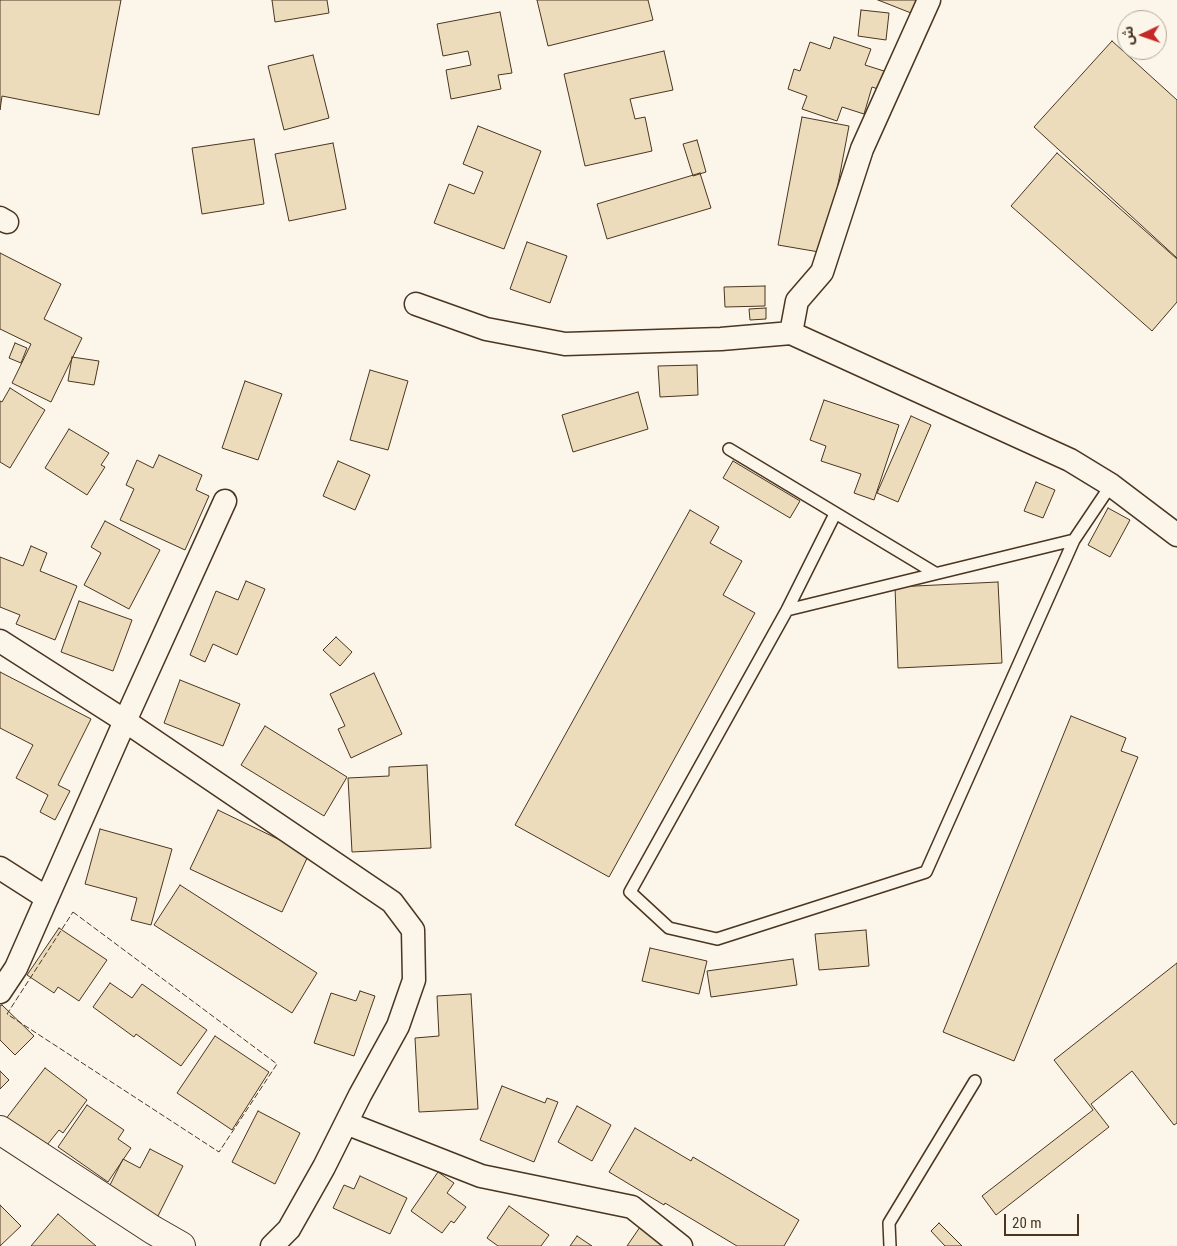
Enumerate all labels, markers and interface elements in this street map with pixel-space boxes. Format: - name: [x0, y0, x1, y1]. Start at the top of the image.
- north arrow: [1117, 10, 1167, 60]
- text: ش: [1120, 26, 1137, 46]
- scale bar: [1007, 1204, 1082, 1236]
- text: 20 m: [1012, 1214, 1042, 1232]

